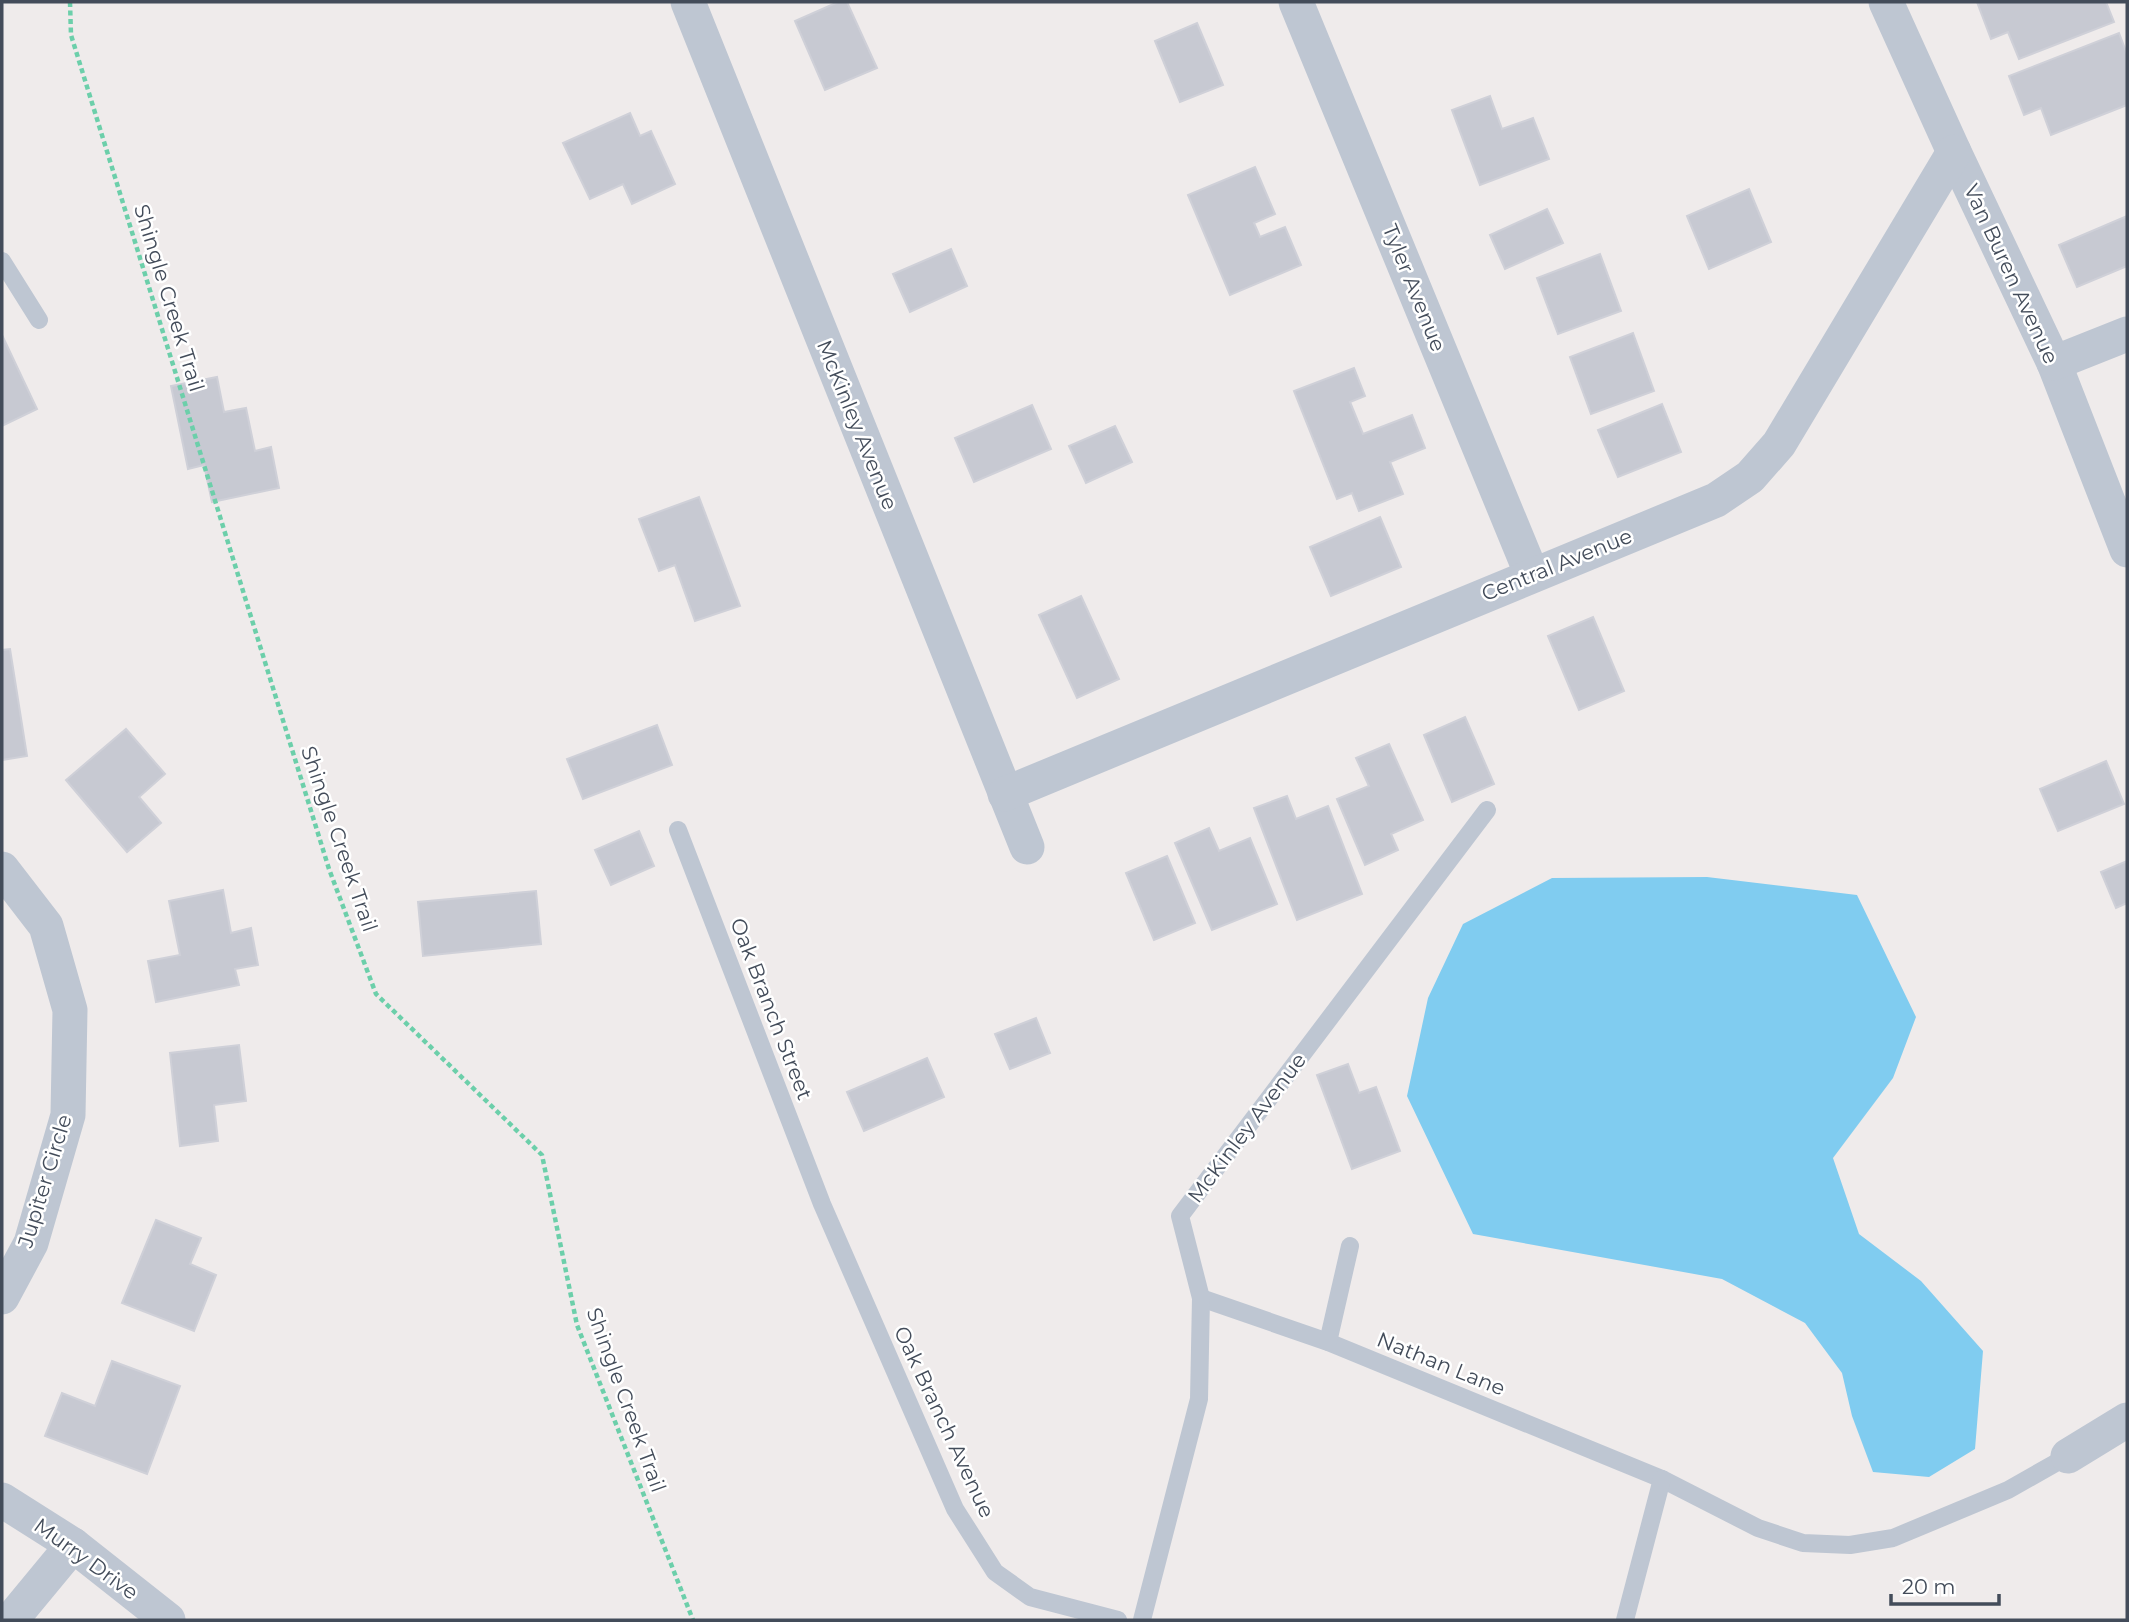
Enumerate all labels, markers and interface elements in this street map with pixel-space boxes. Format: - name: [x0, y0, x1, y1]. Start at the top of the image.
- street label: Van Buren Avenue: [1959, 180, 2064, 368]
- street label: Shingle Creek Trail: [129, 201, 210, 395]
- street label: Tyler Avenue: [1378, 221, 1451, 355]
- street label: McKinley Avenue: [812, 336, 903, 513]
- street label: Central Avenue: [1478, 523, 1636, 606]
- street label: Shingle Creek Trail: [296, 743, 383, 935]
- street label: Oak Branch Street: [725, 914, 818, 1103]
- street label: McKinley Avenue: [1182, 1048, 1311, 1207]
- street label: Jupiter Circle: [12, 1111, 77, 1251]
- street label: Shingle Creek Trail: [581, 1304, 672, 1496]
- street label: Oak Branch Avenue: [889, 1322, 1000, 1522]
- street label: Nathan Lane: [1373, 1326, 1509, 1401]
- street label: Murry Drive: [29, 1512, 143, 1605]
- scale bar: [1891, 1562, 2000, 1606]
- text: 20 m: [1902, 1574, 1956, 1599]

